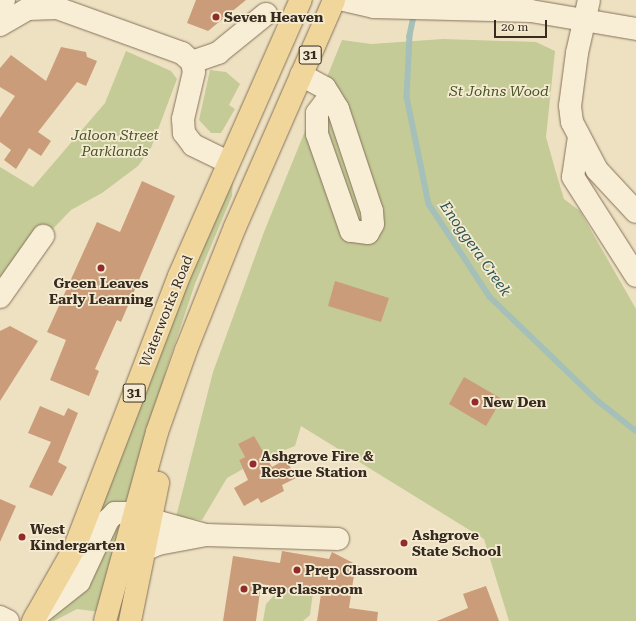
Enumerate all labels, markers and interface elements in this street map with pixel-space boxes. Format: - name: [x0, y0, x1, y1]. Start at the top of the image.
- place label: Seven Heaven: [224, 9, 323, 25]
- marker: Seven Heaven: [211, 12, 221, 22]
- scale bar: [496, 12, 549, 38]
- text: 20 m: [501, 20, 528, 34]
- road number: 31: [298, 44, 322, 66]
- park label: St Johns Wood: [449, 83, 549, 99]
- park label: Jaloon Street Parklands: [71, 127, 159, 160]
- water label: Enoggera Creek: [436, 198, 514, 300]
- street label: Waterworks Road: [136, 253, 196, 369]
- marker: Green Leaves Early Learning: [96, 263, 106, 273]
- place label: Green Leaves Early Learning: [49, 275, 153, 308]
- road number: 31: [122, 382, 146, 404]
- place label: New Den: [483, 394, 546, 410]
- marker: New Den: [470, 397, 480, 407]
- place label: Ashgrove Fire & Rescue Station: [261, 448, 374, 480]
- marker: Ashgrove Fire & Rescue Station: [248, 459, 258, 469]
- place label: West Kindergarten: [30, 521, 125, 554]
- place label: Ashgrove State School: [412, 527, 501, 560]
- marker: West Kindergarten: [17, 532, 27, 542]
- marker: Ashgrove State School: [399, 538, 409, 548]
- place label: Prep Classroom: [305, 562, 418, 578]
- marker: Prep Classroom: [292, 565, 302, 575]
- place label: Prep classroom: [252, 581, 363, 597]
- marker: Prep classroom: [239, 584, 249, 594]

